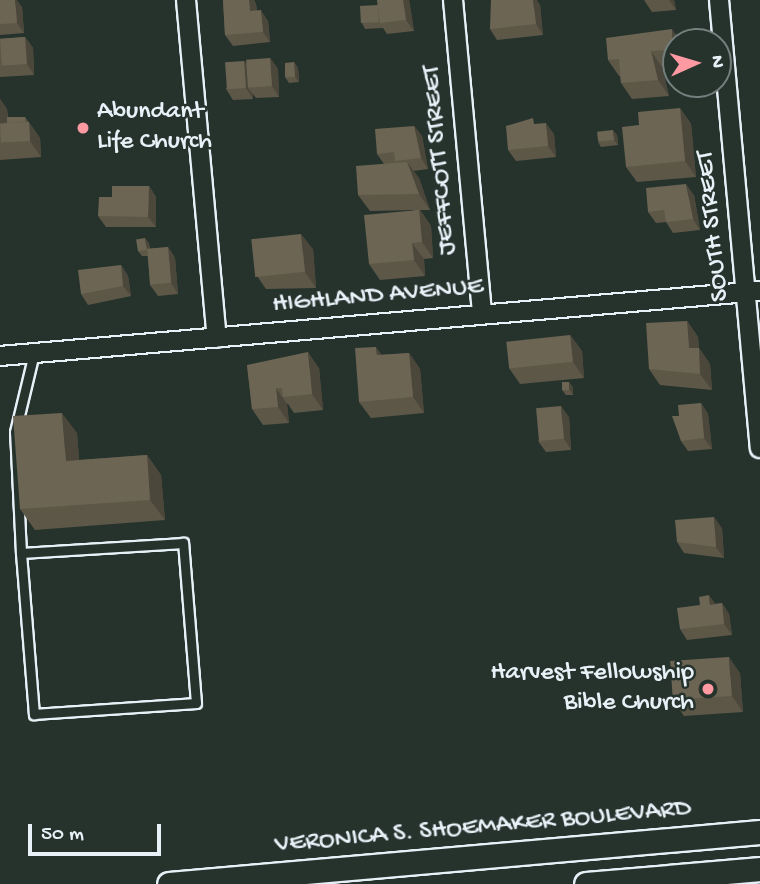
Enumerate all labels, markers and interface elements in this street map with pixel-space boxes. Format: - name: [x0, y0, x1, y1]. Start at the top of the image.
- north arrow: [662, 28, 732, 98]
- text: N: [705, 55, 728, 69]
- street label: JEFFCOTT STREET: [417, 64, 465, 256]
- place label: Abundant Life Church: [97, 97, 212, 158]
- marker: Abundant Life Church: [75, 120, 91, 136]
- street label: SOUTH STREET: [691, 149, 737, 303]
- street label: HIGHLAND AVENUE: [271, 272, 485, 322]
- place label: Harvest Fellowship Bible Church: [490, 658, 694, 720]
- marker: Harvest Fellowship Bible Church: [700, 681, 716, 697]
- street label: VERONICA S. SHOEMAKER BOULEVARD: [274, 794, 692, 862]
- scale bar: [32, 810, 164, 854]
- text: 50 m: [41, 823, 84, 848]

